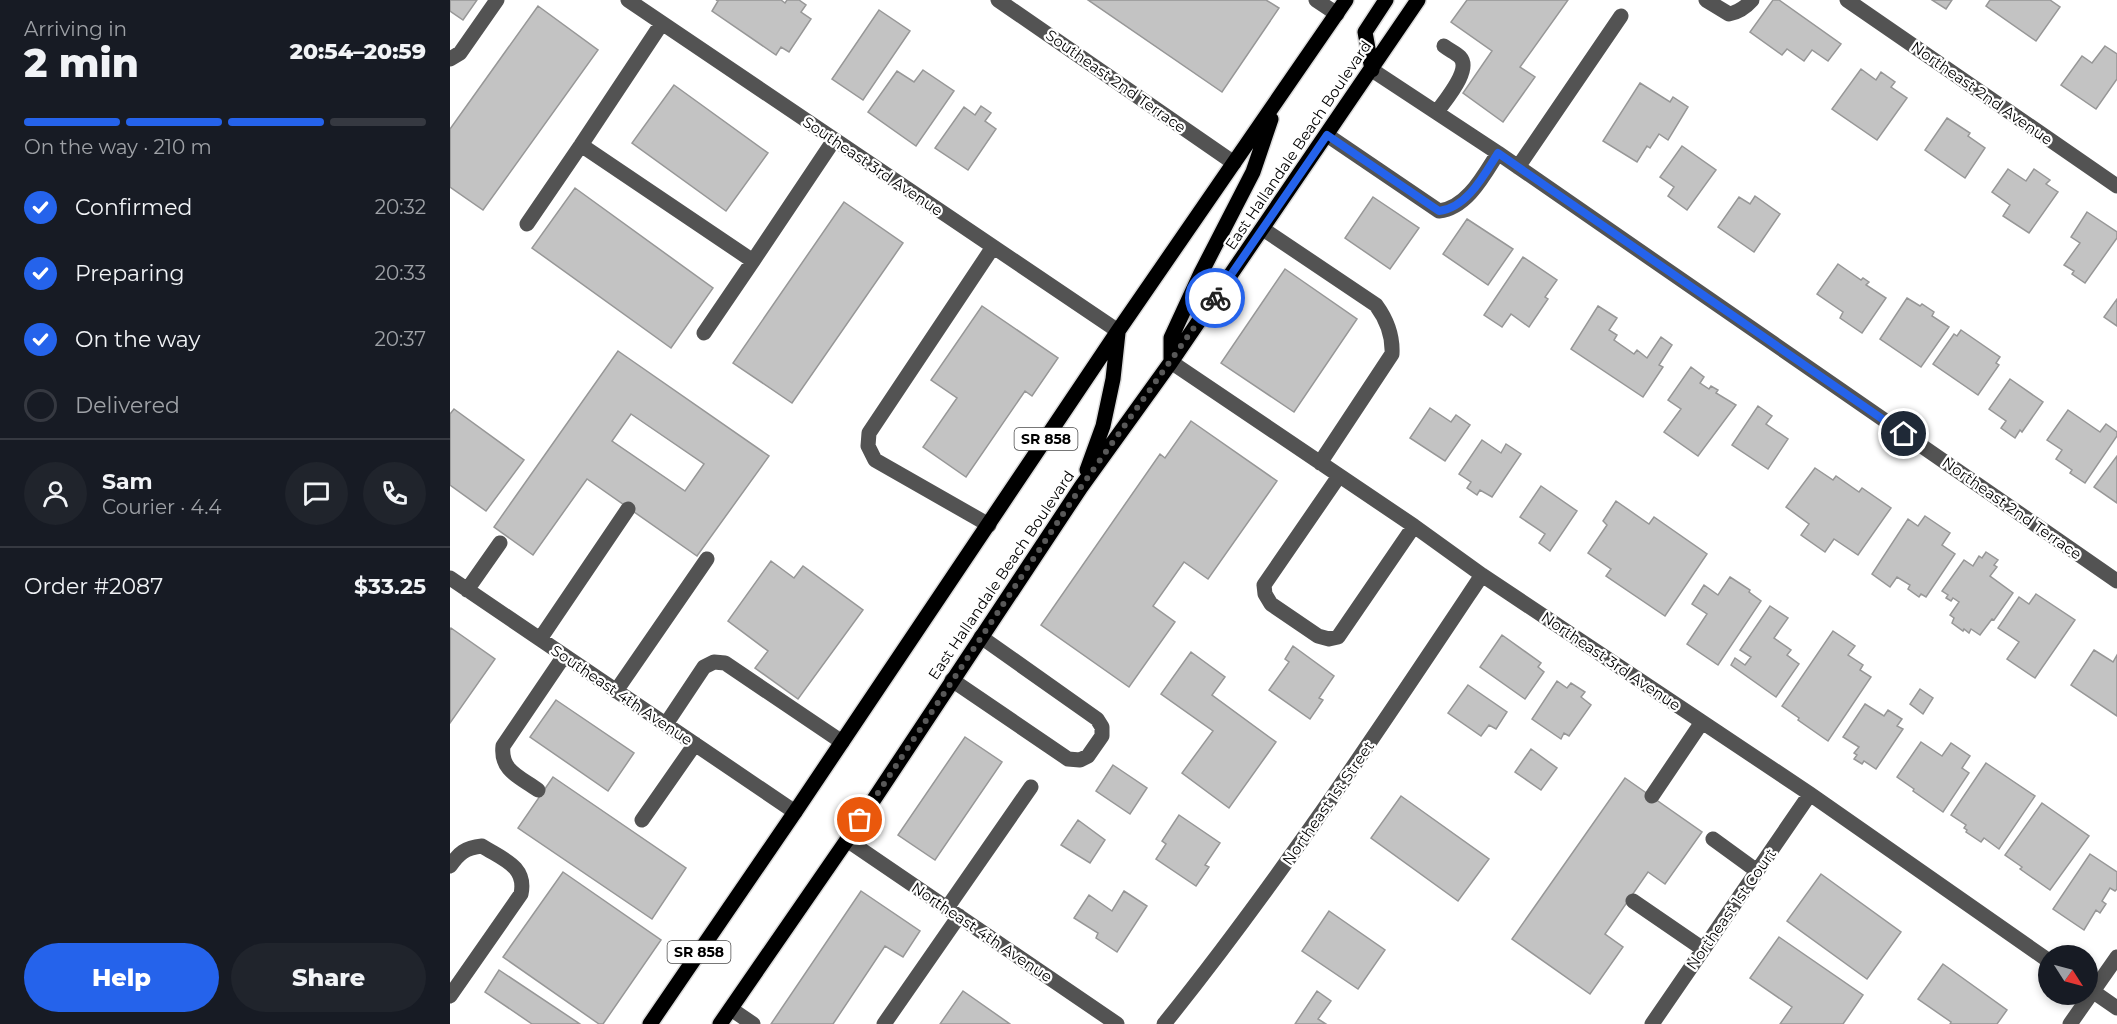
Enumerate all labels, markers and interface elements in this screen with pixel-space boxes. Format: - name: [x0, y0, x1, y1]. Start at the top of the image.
- text: Arriving in: [24, 17, 127, 41]
- street label: Southeast 2nd Terrace: [1042, 25, 1190, 137]
- street label: East Hallandale Beach Boulevard: [1221, 37, 1375, 253]
- street label: Northeast 2nd Avenue: [1908, 37, 2056, 149]
- text: 20:54–20:59: [290, 38, 426, 65]
- text: 2 min: [24, 39, 139, 87]
- street label: Southeast 3rd Avenue: [799, 112, 947, 220]
- text: On the way · 210 m: [24, 135, 212, 159]
- icon: check: [24, 191, 57, 224]
- text: Confirmed: [75, 194, 192, 221]
- text: 20:32: [375, 195, 426, 219]
- icon: check: [24, 257, 57, 290]
- text: Preparing: [75, 260, 184, 287]
- text: 20:33: [375, 261, 426, 285]
- courier: [1185, 268, 1245, 328]
- icon: bike: [1199, 282, 1232, 315]
- icon: check: [24, 323, 57, 356]
- text: On the way: [75, 326, 200, 353]
- text: 20:37: [374, 327, 426, 351]
- text: Delivered: [75, 392, 180, 419]
- pin: [1878, 408, 1929, 459]
- icon: home: [1887, 417, 1920, 450]
- road number: SR 858: [1014, 428, 1078, 450]
- street label: Northeast 2nd Terrace: [1938, 453, 2086, 563]
- button: person: [24, 462, 87, 525]
- button: chat: [285, 462, 348, 525]
- button: phone: [363, 462, 426, 525]
- street label: East Hallandale Beach Boulevard: [924, 467, 1078, 683]
- text: Sam: [102, 468, 153, 495]
- text: Courier · 4.4: [102, 495, 221, 519]
- text: Order #2087: [24, 573, 163, 600]
- text: $33.25: [354, 573, 426, 600]
- street label: Northeast 3rd Avenue: [1538, 607, 1684, 715]
- street label: Southeast 4th Avenue: [548, 641, 696, 749]
- street label: Northeast 1st Street: [1278, 737, 1378, 869]
- pin: [834, 794, 885, 845]
- icon: bag: [843, 803, 876, 836]
- street label: Northeast 1st Court: [1682, 845, 1780, 973]
- street label: Northeast 4th Avenue: [908, 878, 1056, 986]
- road number: SR 858: [668, 941, 730, 963]
- button: Help: [24, 943, 219, 1012]
- button: Share: [231, 943, 426, 1012]
- north arrow: [2038, 945, 2098, 1005]
- map controls: [2038, 945, 2098, 1005]

